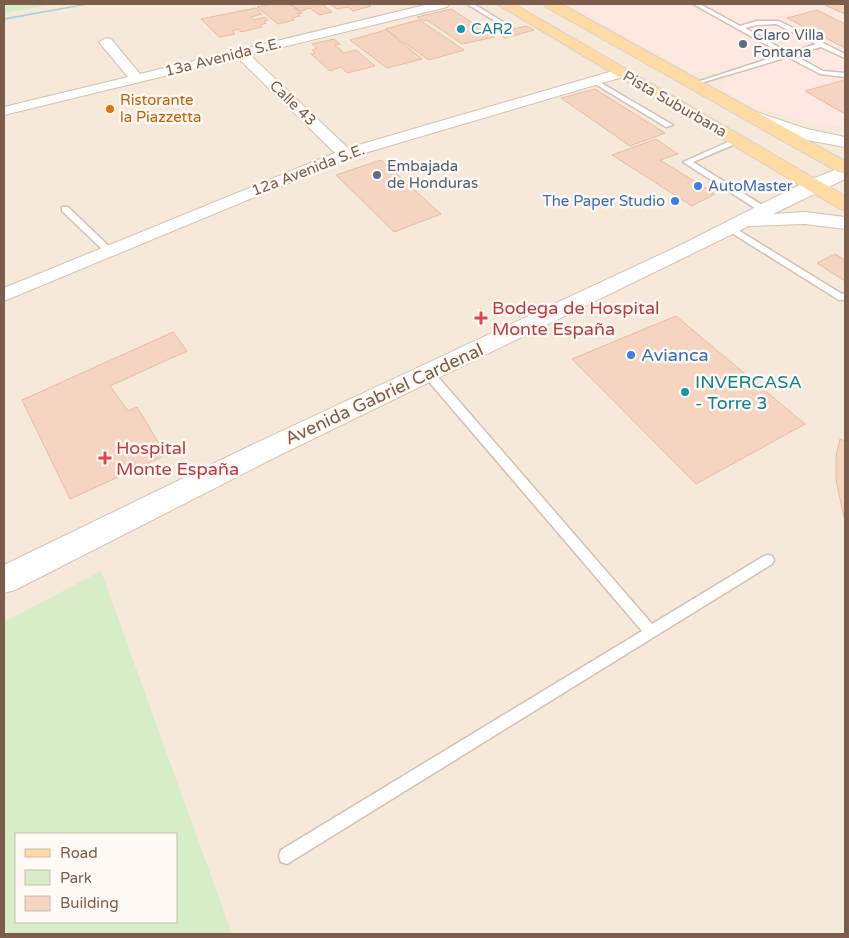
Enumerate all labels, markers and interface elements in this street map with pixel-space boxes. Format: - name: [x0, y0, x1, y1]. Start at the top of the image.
- place label: CAR2: [471, 20, 513, 38]
- marker: CAR2: [455, 23, 467, 35]
- place label: Claro Villa Fontana: [753, 26, 824, 61]
- street label: 13a Avenida S.E.: [163, 34, 283, 80]
- marker: Claro Villa Fontana: [737, 38, 749, 50]
- street label: Pista Suburbana: [620, 67, 730, 141]
- street label: Calle 43: [266, 77, 320, 129]
- place label: Ristorante la Piazzetta: [120, 91, 202, 126]
- marker: Ristorante la Piazzetta: [104, 103, 116, 115]
- street label: 12a Avenida S.E.: [249, 140, 367, 200]
- place label: Embajada de Honduras: [387, 157, 478, 192]
- marker: Embajada de Honduras: [371, 169, 383, 181]
- place label: AutoMaster: [708, 177, 793, 195]
- marker: AutoMaster: [692, 180, 704, 192]
- place label: The Paper Studio: [543, 192, 665, 210]
- marker: The Paper Studio: [669, 195, 681, 207]
- place label: Bodega de Hospital Monte España: [492, 297, 660, 340]
- marker: Bodega de Hospital Monte España: [474, 311, 488, 325]
- street label: Avenida Gabriel Cardenal: [281, 338, 487, 450]
- place label: Avianca: [641, 344, 709, 366]
- marker: Avianca: [625, 349, 637, 361]
- place label: INVERCASA - Torre 3: [695, 371, 802, 414]
- marker: INVERCASA - Torre 3: [679, 386, 691, 398]
- place label: Hospital Monte España: [116, 437, 239, 480]
- marker: Hospital Monte España: [98, 451, 112, 465]
- legend: [15, 833, 178, 923]
- text: Road: [60, 844, 98, 862]
- text: Park: [60, 869, 92, 887]
- text: Building: [60, 894, 119, 912]

